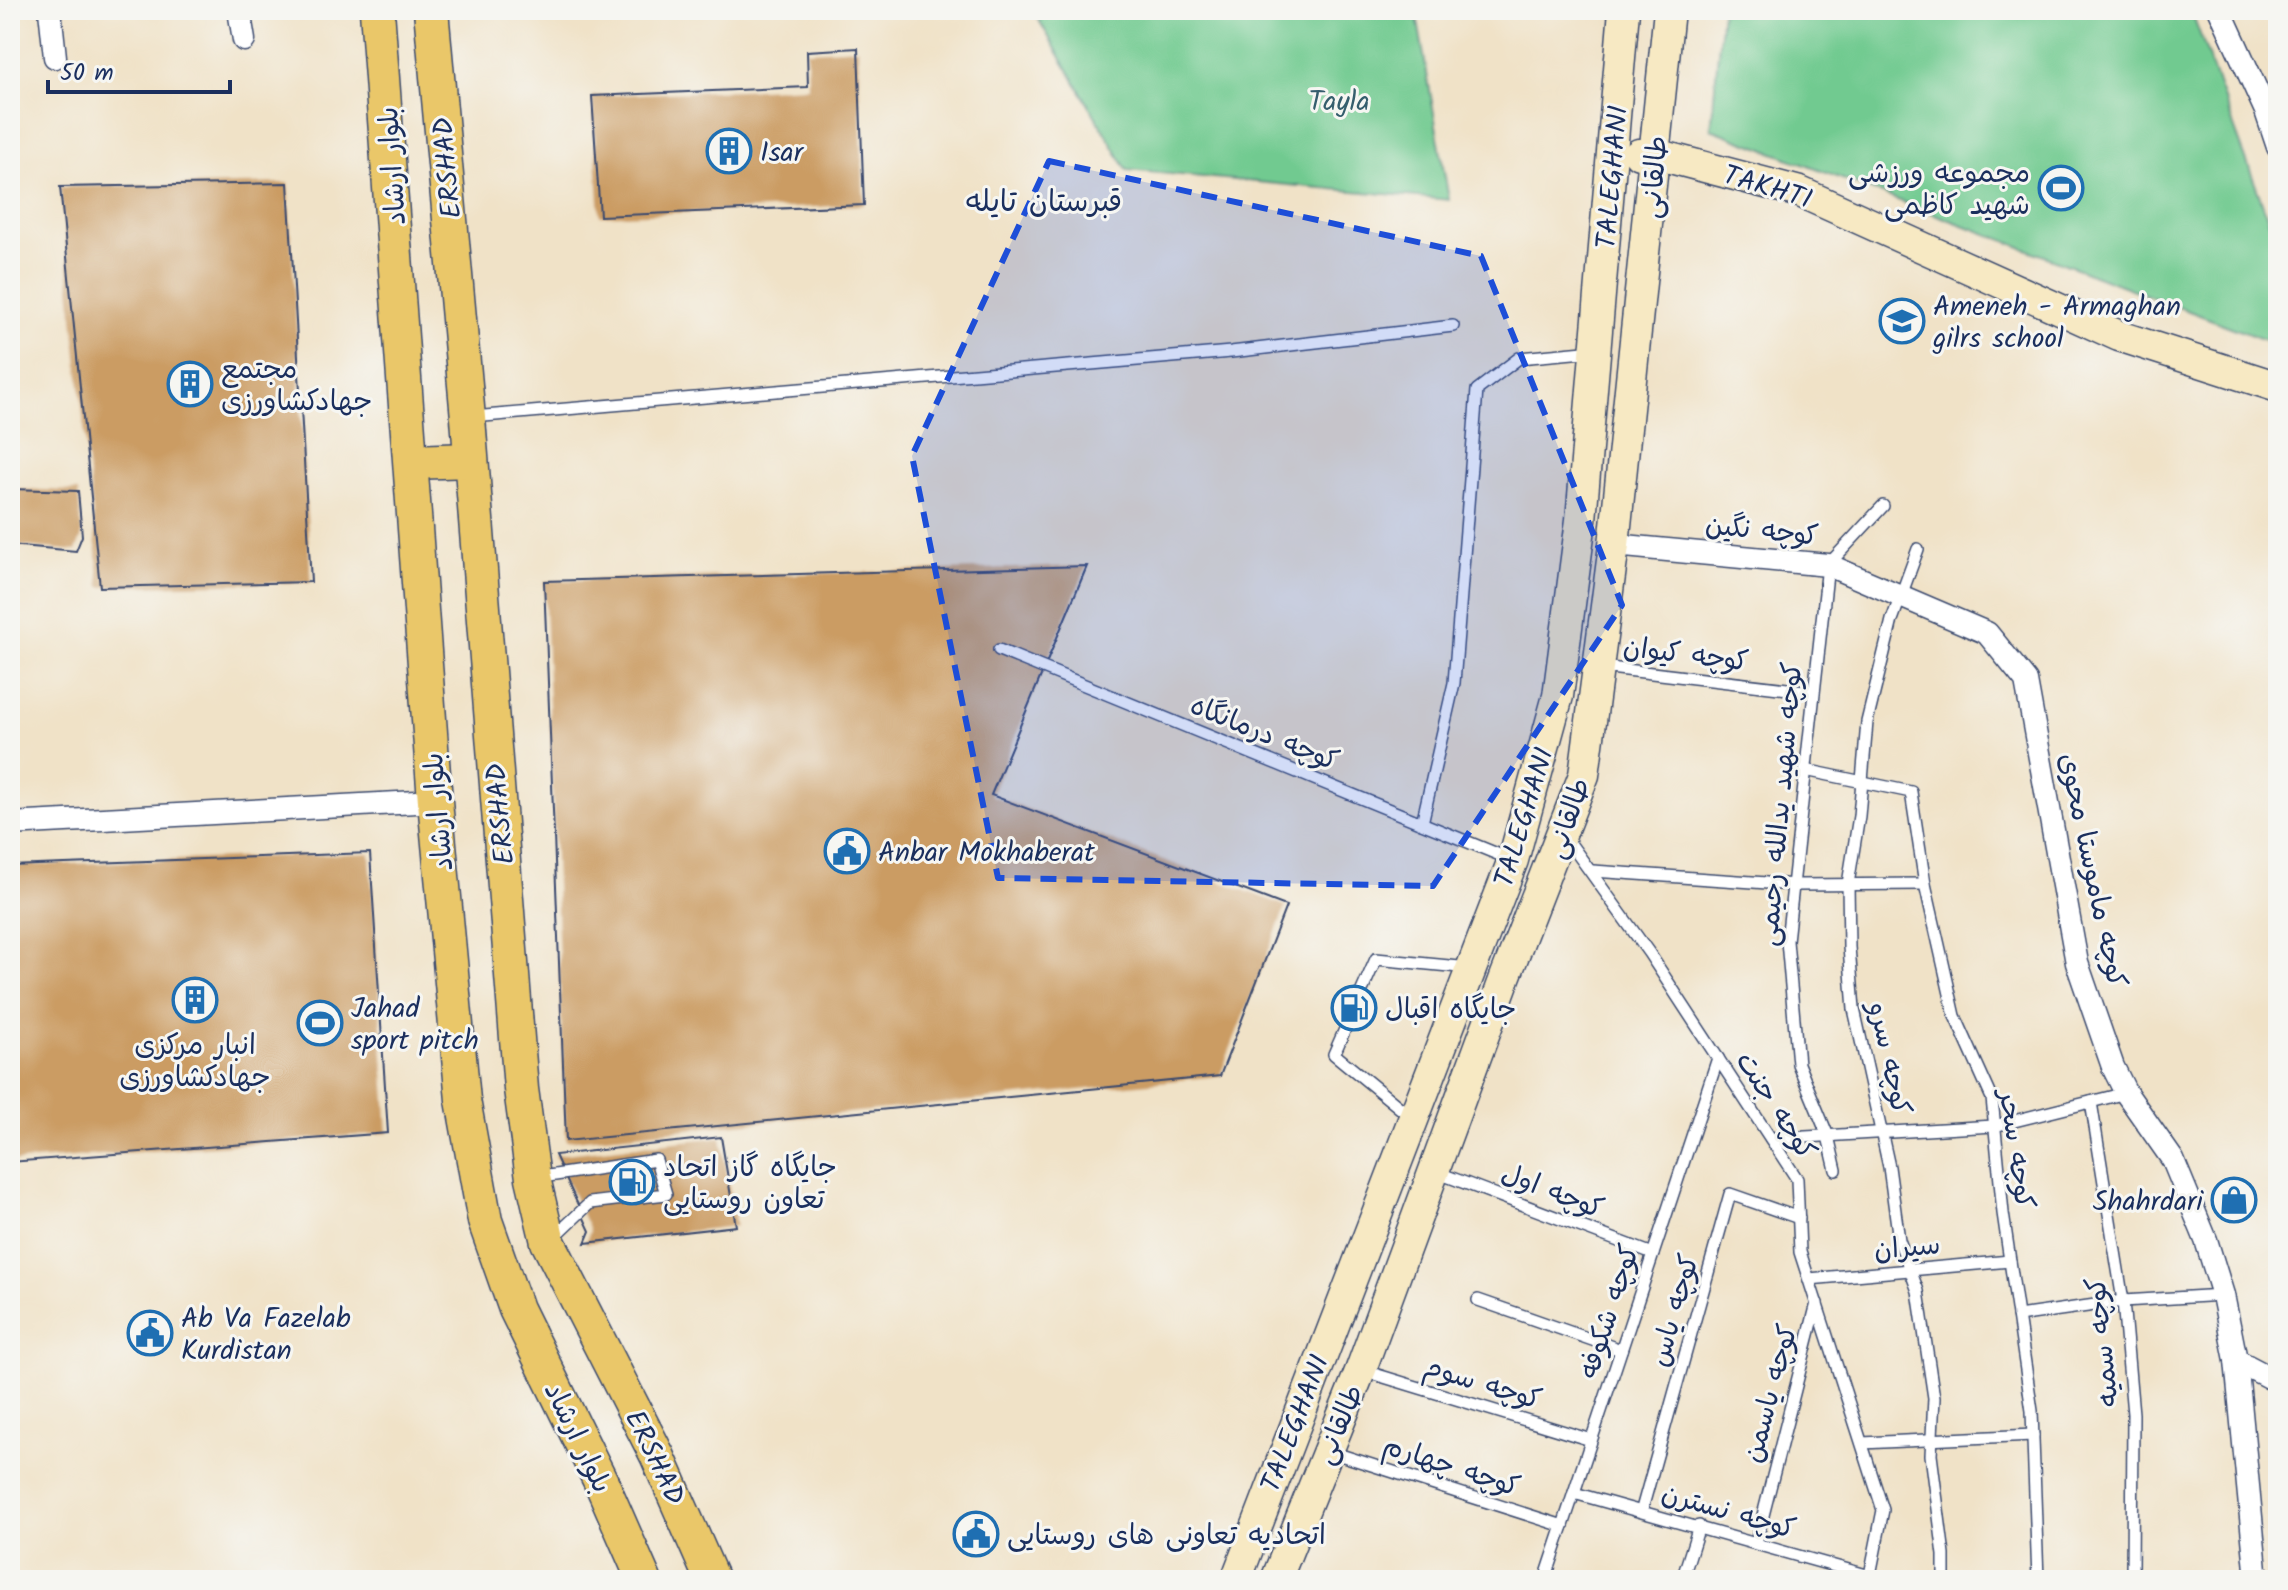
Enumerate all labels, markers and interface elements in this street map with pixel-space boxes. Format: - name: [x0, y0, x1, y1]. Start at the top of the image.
- scale bar: [48, 44, 230, 94]
- text: 50 m: [60, 54, 114, 93]
- park label: Tayla: [1308, 80, 1370, 125]
- street label: TALEGHANI: [1585, 103, 1642, 251]
- street label: بلوار ارشاد: [367, 105, 420, 227]
- street label: ERSHAD: [422, 115, 475, 220]
- building icon: Isar: [705, 127, 753, 175]
- place label: Isar: [760, 131, 805, 176]
- street label: طالقانی: [1629, 134, 1682, 221]
- place label: مجموعه ورزشی شهید کاظمی: [1848, 152, 2030, 229]
- street label: TAKHTI: [1717, 154, 1817, 223]
- sports icon: مجموعه ورزشی شهید کاظمی: [2037, 164, 2085, 212]
- district label: قبرستان تایله: [966, 179, 1122, 227]
- place label: Ameneh - Armaghan gilrs school: [1932, 285, 2181, 362]
- school or university icon: Ameneh - Armaghan gilrs school: [1878, 297, 1926, 345]
- place label: مجتمع جهادکشاورزی: [221, 348, 373, 425]
- building icon: مجتمع جهادکشاورزی: [166, 360, 214, 408]
- street label: کوچه نگین: [1703, 503, 1821, 560]
- street label: کوچه کیوان: [1620, 625, 1751, 686]
- street label: کوچه شهید یدالله رحیمی: [1747, 660, 1816, 948]
- street label: کوچه درمانگاه: [1183, 684, 1345, 785]
- street label: TALEGHANI: [1483, 742, 1568, 893]
- street label: کوچه ماموستا محوی: [2045, 749, 2138, 992]
- street label: بلوار ارشاد: [412, 751, 467, 873]
- street label: ERSHAD: [475, 761, 528, 866]
- street label: طالقانی: [1535, 772, 1604, 865]
- public building icon: Anbar Mokhaberat: [823, 827, 871, 875]
- place label: Anbar Mokhaberat: [878, 831, 1096, 876]
- building icon: انبار مرکزی جهادکشاورزی: [171, 976, 219, 1024]
- fuel station icon: جایگاه اقبال: [1330, 984, 1378, 1032]
- place label: Jahad sport pitch: [351, 987, 479, 1064]
- place label: جایگاه اقبال: [1385, 988, 1517, 1033]
- street label: کوچه سرو: [1854, 997, 1922, 1119]
- sports icon: Jahad sport pitch: [296, 999, 344, 1047]
- place label: انبار مرکزی جهادکشاورزی: [119, 1024, 271, 1101]
- street label: کوچه جنت: [1723, 1043, 1827, 1170]
- street label: کوچه سحر: [1985, 1085, 2046, 1212]
- place label: جایگاه گاز اتحاد تعاون روستایی: [663, 1146, 837, 1223]
- street label: کوچه اول: [1494, 1152, 1610, 1232]
- fuel station icon: جایگاه گاز اتحاد تعاون روستایی: [608, 1158, 656, 1206]
- shop icon: Shahrdari: [2210, 1176, 2258, 1224]
- place label: Shahrdari: [2093, 1180, 2204, 1225]
- street label: سیران: [1872, 1223, 1942, 1274]
- street label: کوچه شکوفه: [1567, 1239, 1653, 1385]
- street label: کوچه یاس: [1638, 1249, 1713, 1372]
- street label: کوچه سمیه: [2074, 1275, 2133, 1409]
- place label: Ab Va Fazelab Kurdistan: [181, 1297, 351, 1374]
- public building icon: Ab Va Fazelab Kurdistan: [126, 1309, 174, 1357]
- street label: کوچه یاسمن: [1731, 1319, 1812, 1468]
- street label: کوچه سوم: [1418, 1345, 1547, 1424]
- street label: TALEGHANI: [1249, 1349, 1343, 1499]
- street label: بلوار ارشاد: [530, 1375, 623, 1501]
- street label: طالقانی: [1303, 1378, 1377, 1472]
- street label: ERSHAD: [611, 1403, 696, 1514]
- street label: کوچه چهارم: [1377, 1424, 1526, 1511]
- street label: کوچه نسترن: [1656, 1472, 1801, 1553]
- public building icon: اتحادیه تعاونی های روستایی: [952, 1510, 1000, 1558]
- place label: اتحادیه تعاونی های روستایی: [1007, 1514, 1326, 1559]

